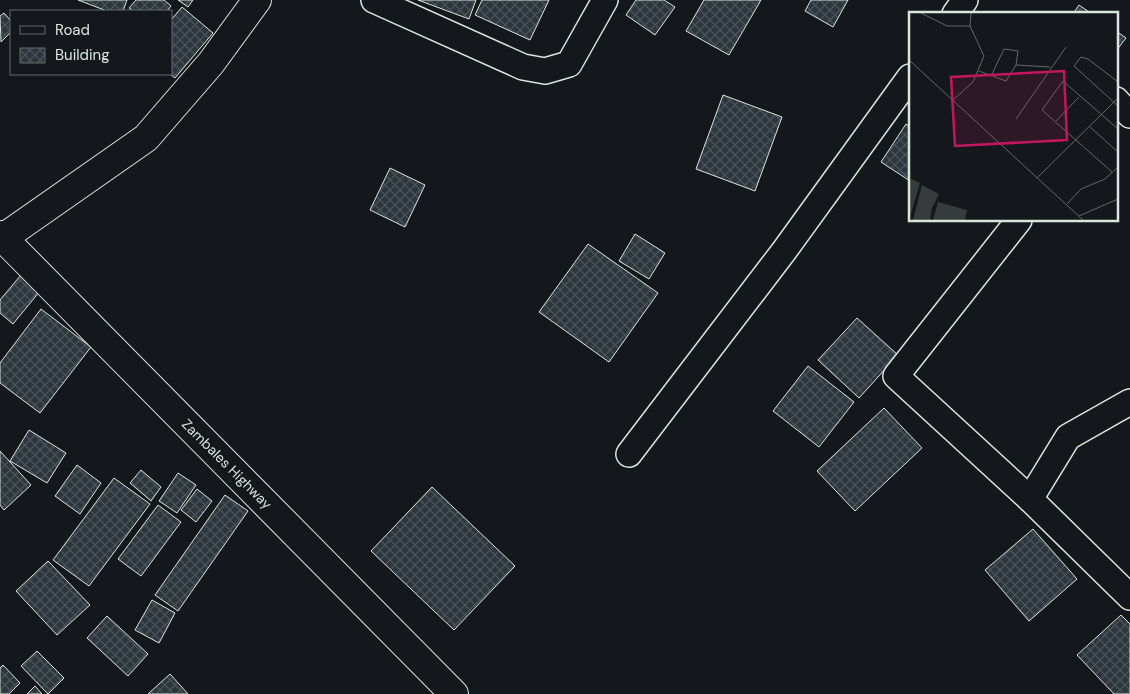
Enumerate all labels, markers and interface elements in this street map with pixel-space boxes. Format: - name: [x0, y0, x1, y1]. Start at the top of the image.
- legend: [10, 10, 172, 75]
- inset map: [909, 12, 1118, 221]
- text: Road: [55, 20, 90, 40]
- text: Building: [55, 45, 110, 65]
- street label: Zambales Highway: [178, 415, 276, 513]

